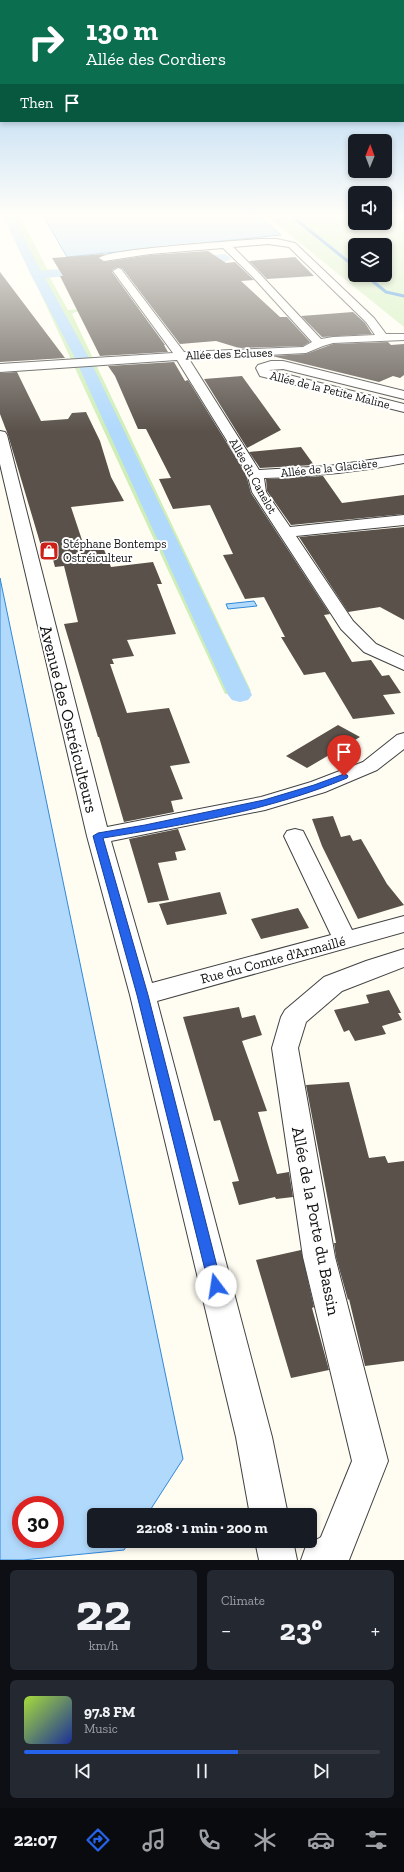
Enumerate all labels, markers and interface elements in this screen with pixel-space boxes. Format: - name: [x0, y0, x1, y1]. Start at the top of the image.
- text: 130 m: [86, 14, 158, 47]
- icon: right: [20, 16, 72, 68]
- text: Allée des Cordiers: [86, 48, 226, 70]
- icon: arrive: [61, 92, 83, 114]
- text: Then: [20, 94, 53, 112]
- north arrow: [348, 134, 392, 178]
- map controls: [348, 134, 392, 282]
- button: sound: [348, 186, 392, 230]
- button: layers: [348, 238, 392, 282]
- street label: Allée des Ecluses: [185, 345, 273, 363]
- street label: Allée de la Petite Maline: [269, 368, 392, 412]
- street label: Allée du Canelot: [226, 436, 280, 517]
- street label: Allée de la Glacière: [280, 456, 378, 480]
- place label: Stéphane Bontemps Ostréiculteur: [63, 537, 166, 565]
- shop icon: Stéphane Bontemps Ostréiculteur: [38, 540, 60, 562]
- street label: Avenue des Ostréiculteurs: [36, 623, 102, 815]
- pin: [327, 735, 361, 776]
- icon: arrive: [333, 741, 355, 763]
- street label: Rue du Comte d'Armaillé: [199, 932, 348, 988]
- street label: Allée de la Porte du Bassin: [288, 1125, 344, 1317]
- position arrow: [195, 1265, 237, 1307]
- speed limit sign: 30: [12, 1496, 64, 1548]
- text: 22:08 · 1 min · 200 m: [136, 1519, 268, 1537]
- text: 22: [76, 1581, 131, 1643]
- text: Climate: [221, 1593, 265, 1608]
- text: 23°: [280, 1612, 323, 1648]
- text: −: [221, 1617, 231, 1644]
- text: +: [371, 1617, 380, 1644]
- text: km/h: [89, 1638, 118, 1653]
- text: 97.8 FM: [84, 1703, 135, 1721]
- text: Music: [84, 1721, 118, 1736]
- icon: previous: [72, 1760, 94, 1782]
- icon: pause: [191, 1760, 213, 1782]
- icon: next: [310, 1760, 332, 1782]
- icon: directions: [84, 1826, 112, 1854]
- icon: music: [140, 1826, 168, 1854]
- icon: phone: [195, 1826, 223, 1854]
- icon: climate: [251, 1826, 279, 1854]
- icon: car: [307, 1826, 335, 1854]
- icon: filters: [362, 1826, 390, 1854]
- text: 22:07: [14, 1829, 57, 1851]

